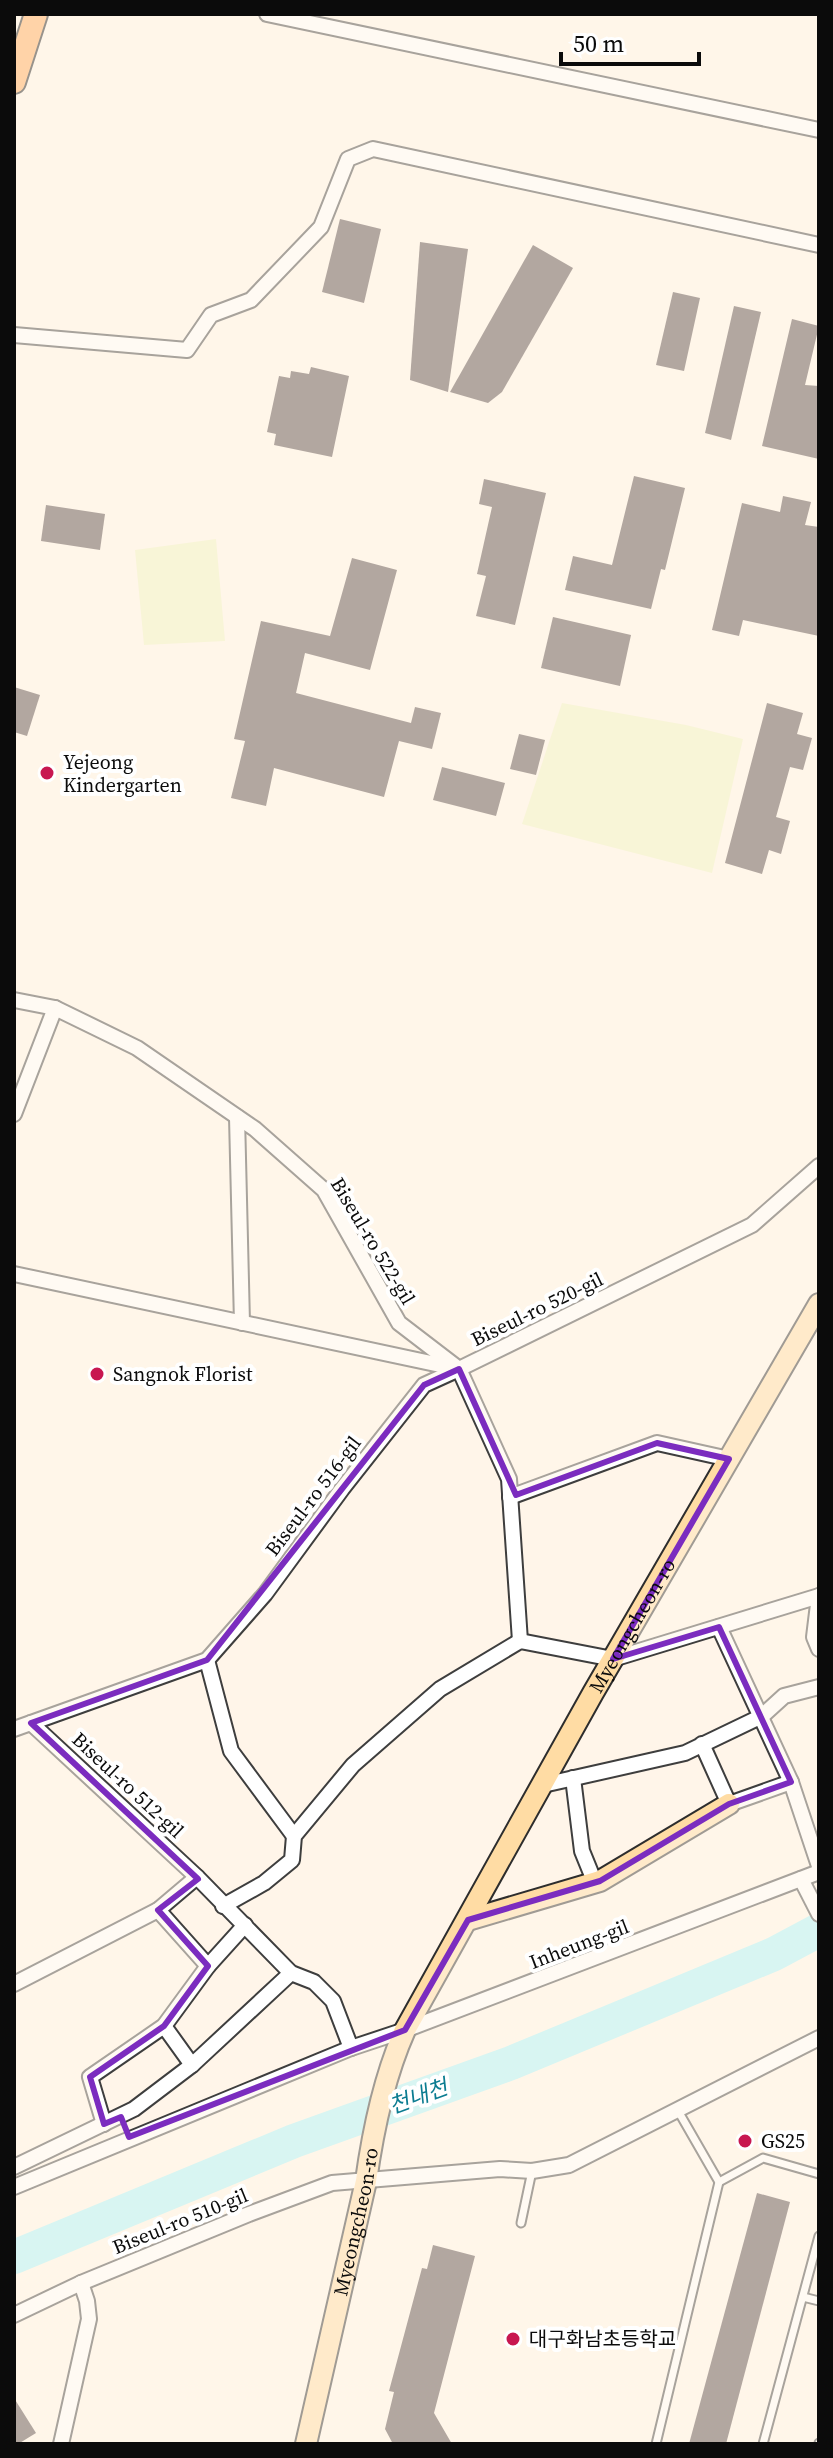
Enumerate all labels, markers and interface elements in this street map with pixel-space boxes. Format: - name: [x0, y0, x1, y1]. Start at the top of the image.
- scale bar: [561, 16, 699, 66]
- text: 50 m: [573, 27, 624, 60]
- place label: Yejeong Kindergarten: [63, 748, 182, 799]
- marker: Yejeong Kindergarten: [38, 764, 56, 782]
- street label: Biseul-ro 522-gil: [324, 1172, 422, 1310]
- street label: Biseul-ro 520-gil: [466, 1265, 608, 1353]
- place label: Sangnok Florist: [113, 1360, 253, 1388]
- marker: Sangnok Florist: [88, 1365, 106, 1383]
- street label: Biseul-ro 516-gil: [259, 1430, 367, 1562]
- street label: Myeongcheon-ro: [582, 1553, 682, 1698]
- street label: Biseul-ro 512-gil: [66, 1726, 190, 1844]
- street label: Inheung-gil: [525, 1912, 633, 1976]
- water label: 천내천: [384, 2071, 454, 2120]
- place label: GS25: [761, 2127, 805, 2155]
- marker: GS25: [736, 2132, 754, 2150]
- street label: Myeongcheon-ro: [326, 2145, 385, 2299]
- street label: Biseul-ro 510-gil: [108, 2181, 252, 2261]
- place label: 대구화남초등학교: [529, 2325, 676, 2353]
- marker: 대구화남초등학교: [504, 2330, 522, 2348]

